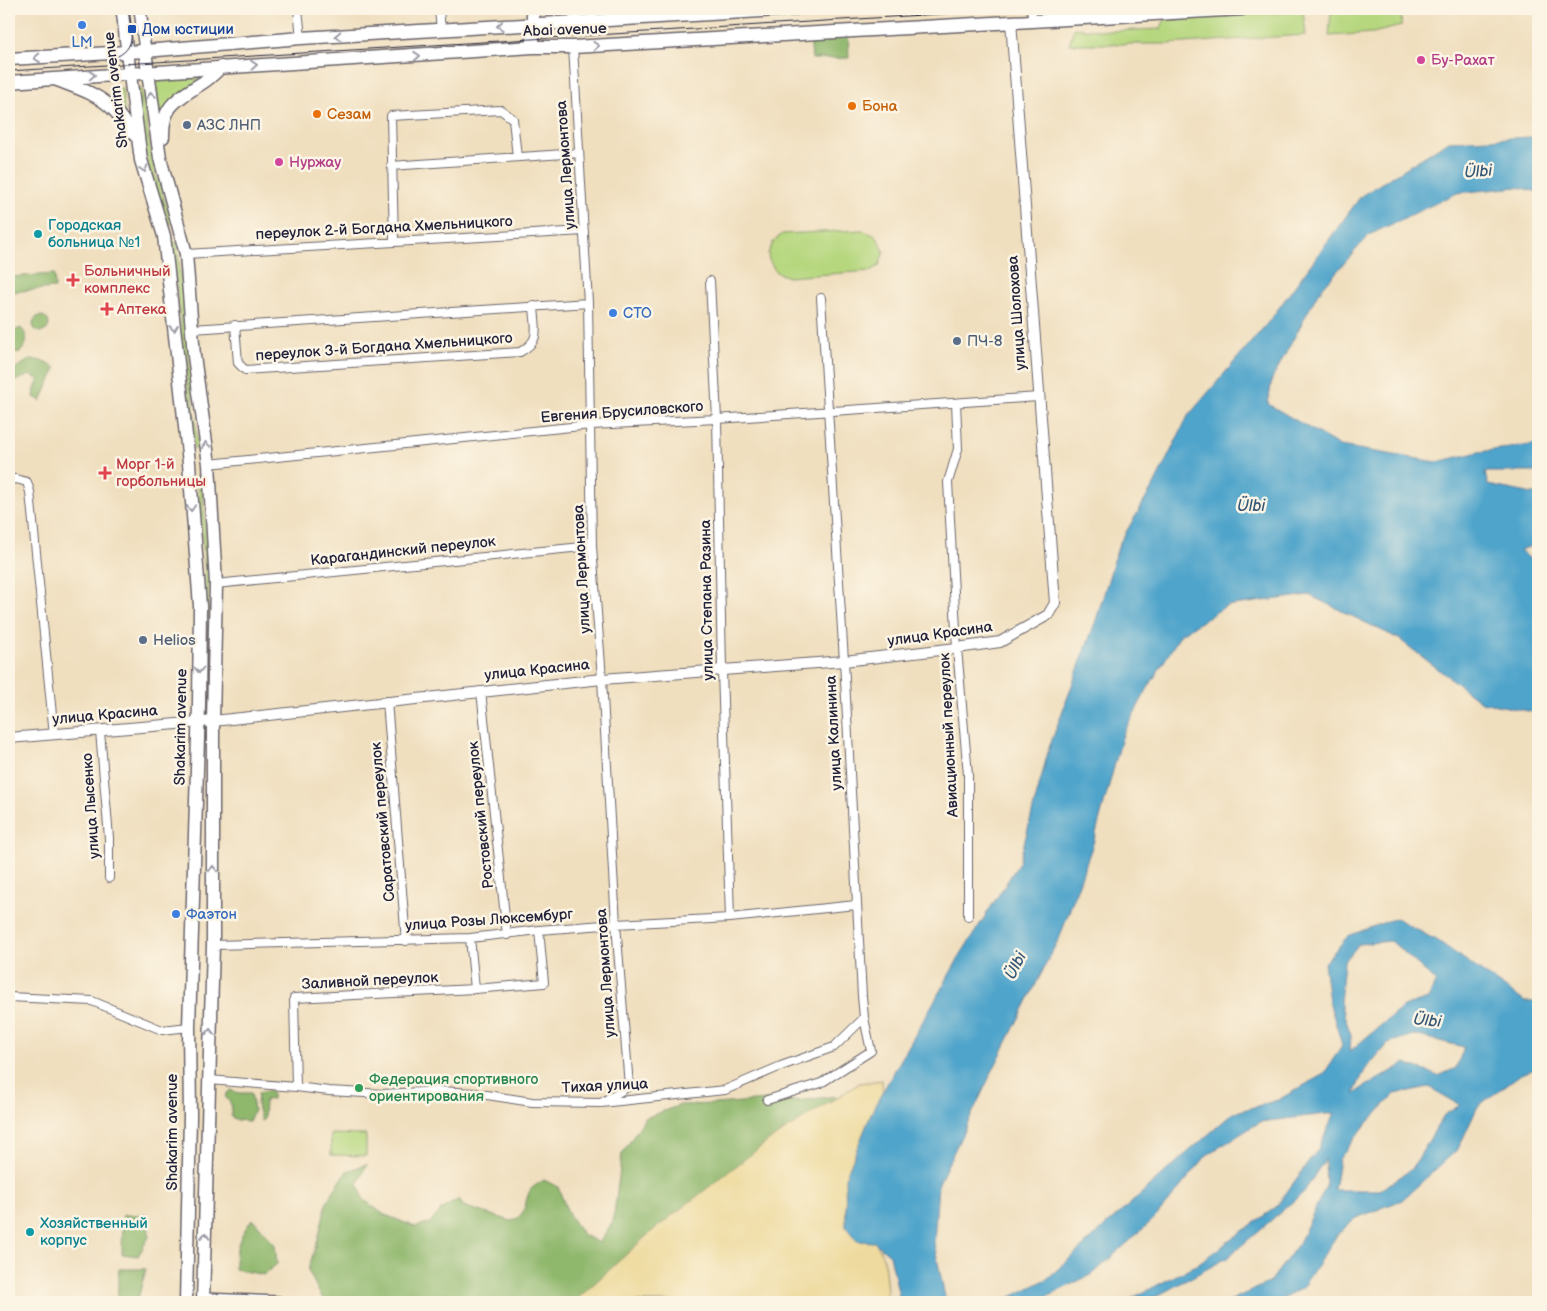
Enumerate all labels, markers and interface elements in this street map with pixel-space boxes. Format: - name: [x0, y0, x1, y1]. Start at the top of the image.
- marker: LM: [76, 19, 88, 31]
- street label: Abai avenue: [523, 19, 607, 41]
- place label: Дом юстиции: [142, 20, 234, 39]
- one-way arrow: [496, 21, 504, 32]
- marker: Дом юстиции: [126, 23, 138, 35]
- one-way arrow: [334, 30, 342, 41]
- street label: Shakarim avenue: [99, 31, 133, 149]
- place label: LM: [71, 33, 93, 52]
- one-way arrow: [593, 40, 601, 51]
- one-way arrow: [413, 50, 421, 61]
- place label: Бу-Рахат: [1431, 51, 1495, 70]
- one-way arrow: [32, 52, 40, 63]
- marker: Бу-Рахат: [1415, 54, 1427, 66]
- one-way arrow: [251, 60, 259, 71]
- one-way arrow: [89, 70, 97, 81]
- one-way arrow: [146, 90, 156, 99]
- place label: Бона: [862, 97, 898, 116]
- street label: улица Лермонтова: [552, 100, 580, 230]
- marker: Бона: [846, 100, 858, 112]
- place label: Сезам: [327, 105, 371, 124]
- marker: Сезам: [311, 108, 323, 120]
- place label: АЗС ЛНП: [196, 116, 261, 135]
- marker: АЗС ЛНП: [181, 119, 193, 131]
- place label: Нуржау: [289, 153, 341, 172]
- marker: Нуржау: [273, 156, 285, 168]
- water label: Ülbi: [1463, 159, 1494, 182]
- one-way arrow: [138, 165, 148, 173]
- street label: переулок 2-й Богдана Хмельницкого: [255, 212, 513, 244]
- place label: Городская больница №1: [48, 216, 140, 252]
- marker: Городская больница №1: [32, 228, 44, 240]
- street label: улица Шолохова: [1003, 255, 1030, 371]
- place label: Больничный комплекс: [84, 262, 170, 298]
- marker: Больничный комплекс: [66, 273, 80, 287]
- place label: Аптека: [116, 300, 167, 319]
- marker: Аптека: [101, 303, 113, 315]
- place label: СТО: [623, 304, 652, 323]
- marker: СТО: [607, 307, 619, 319]
- one-way arrow: [168, 325, 179, 333]
- street label: переулок 3-й Богдана Хмельницкого: [255, 329, 513, 365]
- place label: ПЧ-8: [967, 332, 1003, 351]
- marker: ПЧ-8: [951, 335, 963, 347]
- street label: Евгения Брусиловского: [540, 397, 704, 427]
- one-way arrow: [201, 440, 212, 448]
- place label: Морг 1-й горбольницы: [116, 455, 206, 491]
- marker: Морг 1-й горбольницы: [98, 466, 112, 480]
- water label: Ülbi: [1237, 495, 1266, 516]
- one-way arrow: [186, 504, 197, 512]
- street label: улица Лермонтова: [569, 504, 595, 634]
- street label: улица Степана Разина: [696, 519, 718, 681]
- street label: Карагандинский переулок: [309, 532, 497, 570]
- street label: улица Красина: [886, 617, 994, 651]
- place label: Helios: [153, 631, 196, 650]
- marker: Helios: [137, 634, 149, 646]
- street label: Авиационный переулок: [935, 652, 963, 819]
- street label: улица Красина: [483, 655, 591, 685]
- one-way arrow: [194, 666, 204, 674]
- street label: Shakarim avenue: [170, 668, 192, 786]
- street label: улица Калинина: [821, 675, 847, 791]
- street label: улица Красина: [52, 701, 159, 729]
- street label: Ростовский переулок: [464, 740, 498, 890]
- street label: Саратовский переулок: [367, 741, 399, 903]
- street label: улица Лысенко: [78, 752, 104, 859]
- one-way arrow: [208, 865, 218, 872]
- place label: Фаэтон: [186, 905, 237, 924]
- street label: улица Розы Люксембург: [404, 905, 574, 935]
- marker: Фаэтон: [170, 908, 182, 920]
- street label: улица Лермонтова: [592, 908, 620, 1038]
- water label: Ülbi: [999, 947, 1031, 983]
- street label: Заливной переулок: [301, 968, 439, 994]
- water label: Ülbi: [1412, 1008, 1444, 1032]
- one-way arrow: [205, 1027, 215, 1035]
- place label: Федерация спортивного ориентирования: [369, 1070, 538, 1106]
- street label: Shakarim avenue: [163, 1073, 182, 1190]
- street label: Тихая улица: [561, 1074, 649, 1098]
- marker: Федерация спортивного ориентирования: [353, 1082, 365, 1094]
- place label: Хозяйственный корпус: [40, 1214, 148, 1250]
- marker: Хозяйственный корпус: [24, 1226, 36, 1238]
- one-way arrow: [200, 1232, 211, 1240]

